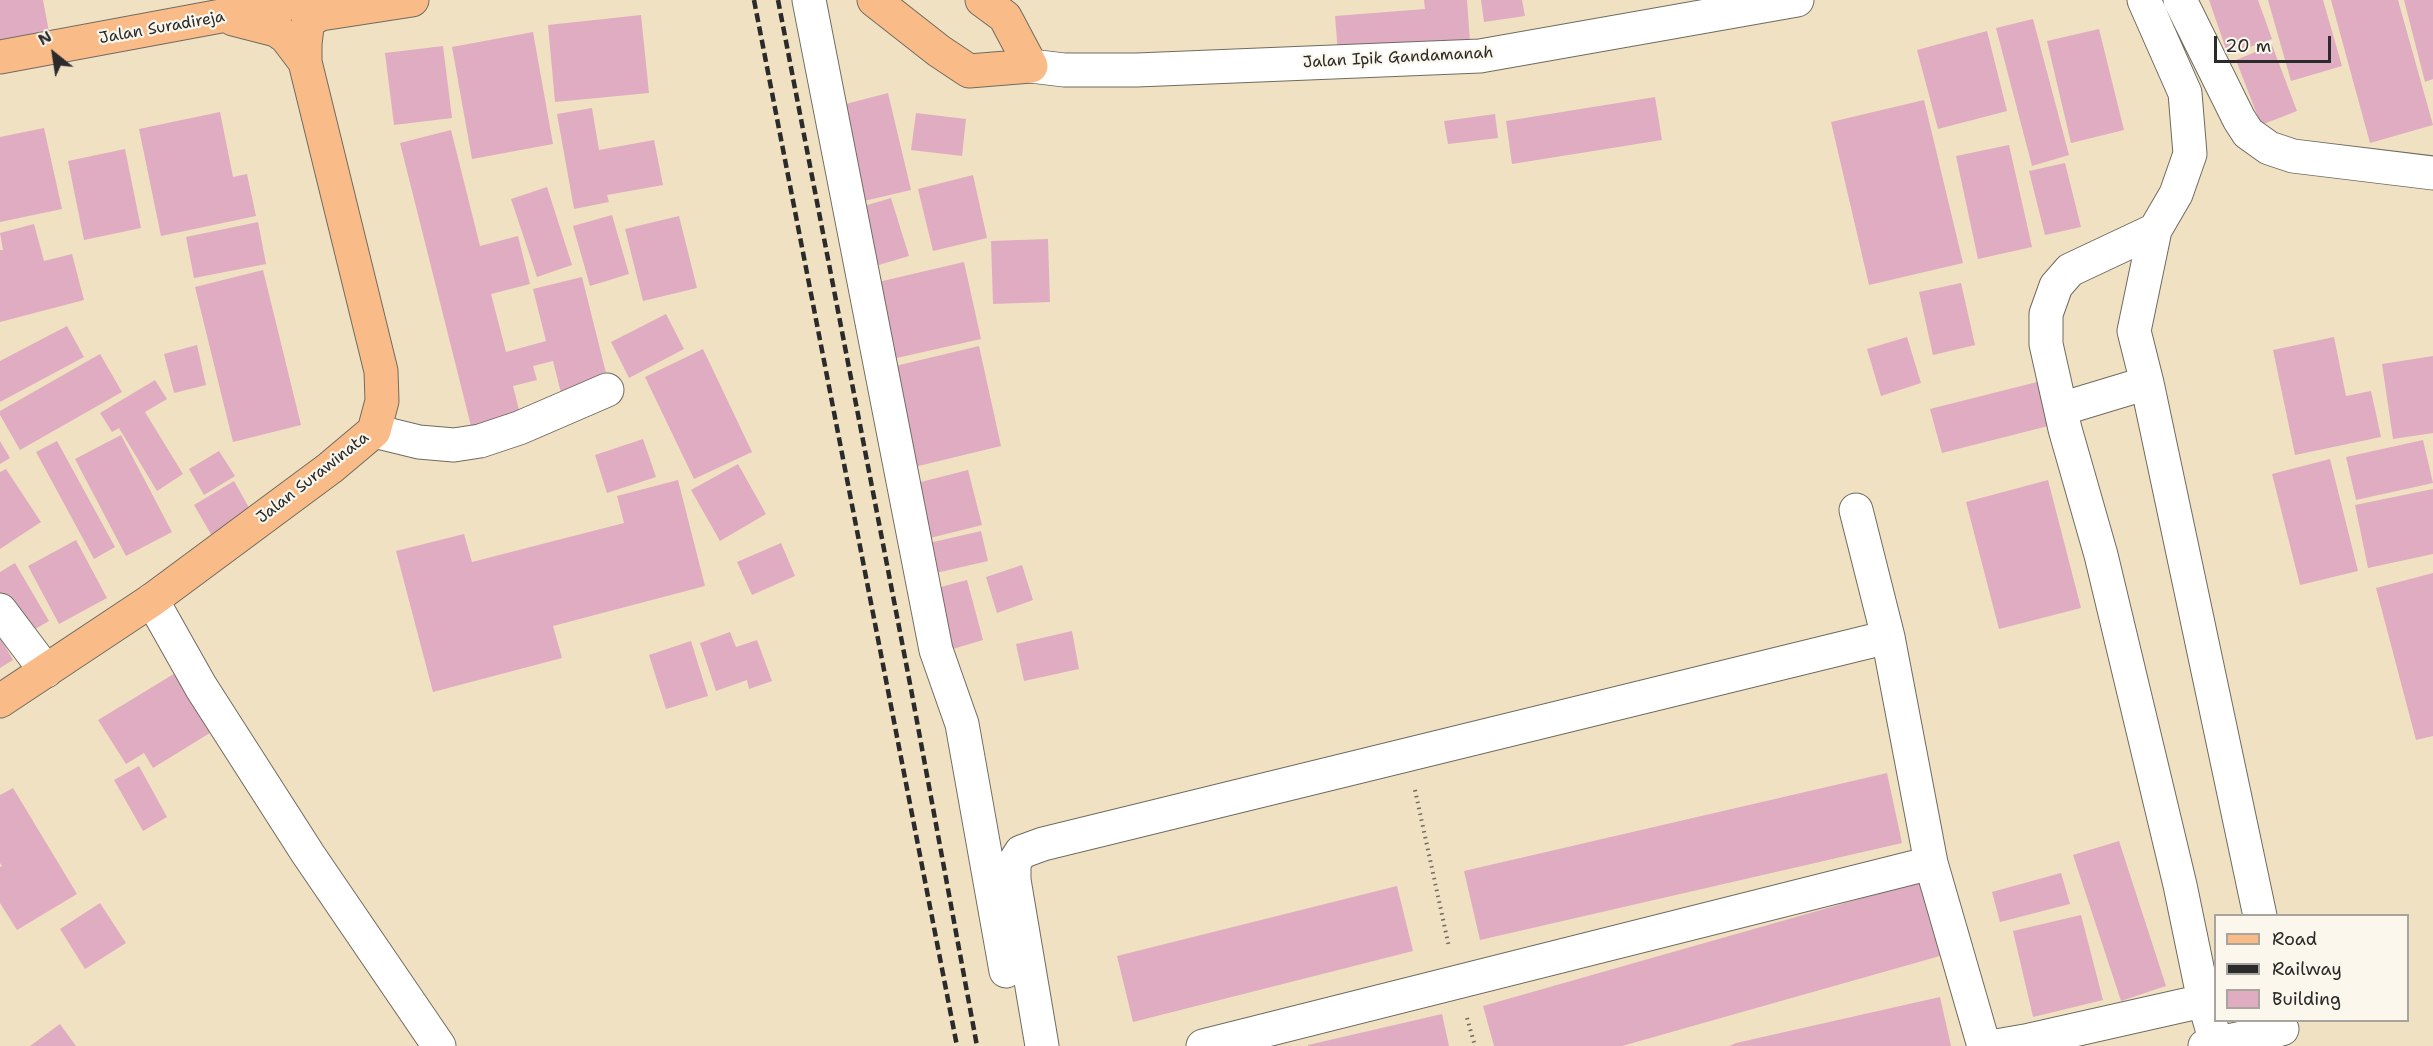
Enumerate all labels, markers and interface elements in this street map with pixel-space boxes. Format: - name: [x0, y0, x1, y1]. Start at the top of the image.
- street label: Jalan Suradireja: [98, 7, 226, 49]
- north arrow: [24, 24, 84, 84]
- scale bar: [2217, 24, 2334, 62]
- text: N: [34, 26, 55, 50]
- text: 20 m: [2225, 34, 2271, 58]
- street label: Jalan Ipik Gandamanah: [1302, 43, 1494, 73]
- street label: Jalan Surawinata: [253, 428, 373, 528]
- legend: [2214, 914, 2409, 1022]
- text: Road: [2272, 927, 2317, 951]
- text: Railway: [2272, 957, 2342, 981]
- text: Building: [2272, 987, 2341, 1011]

